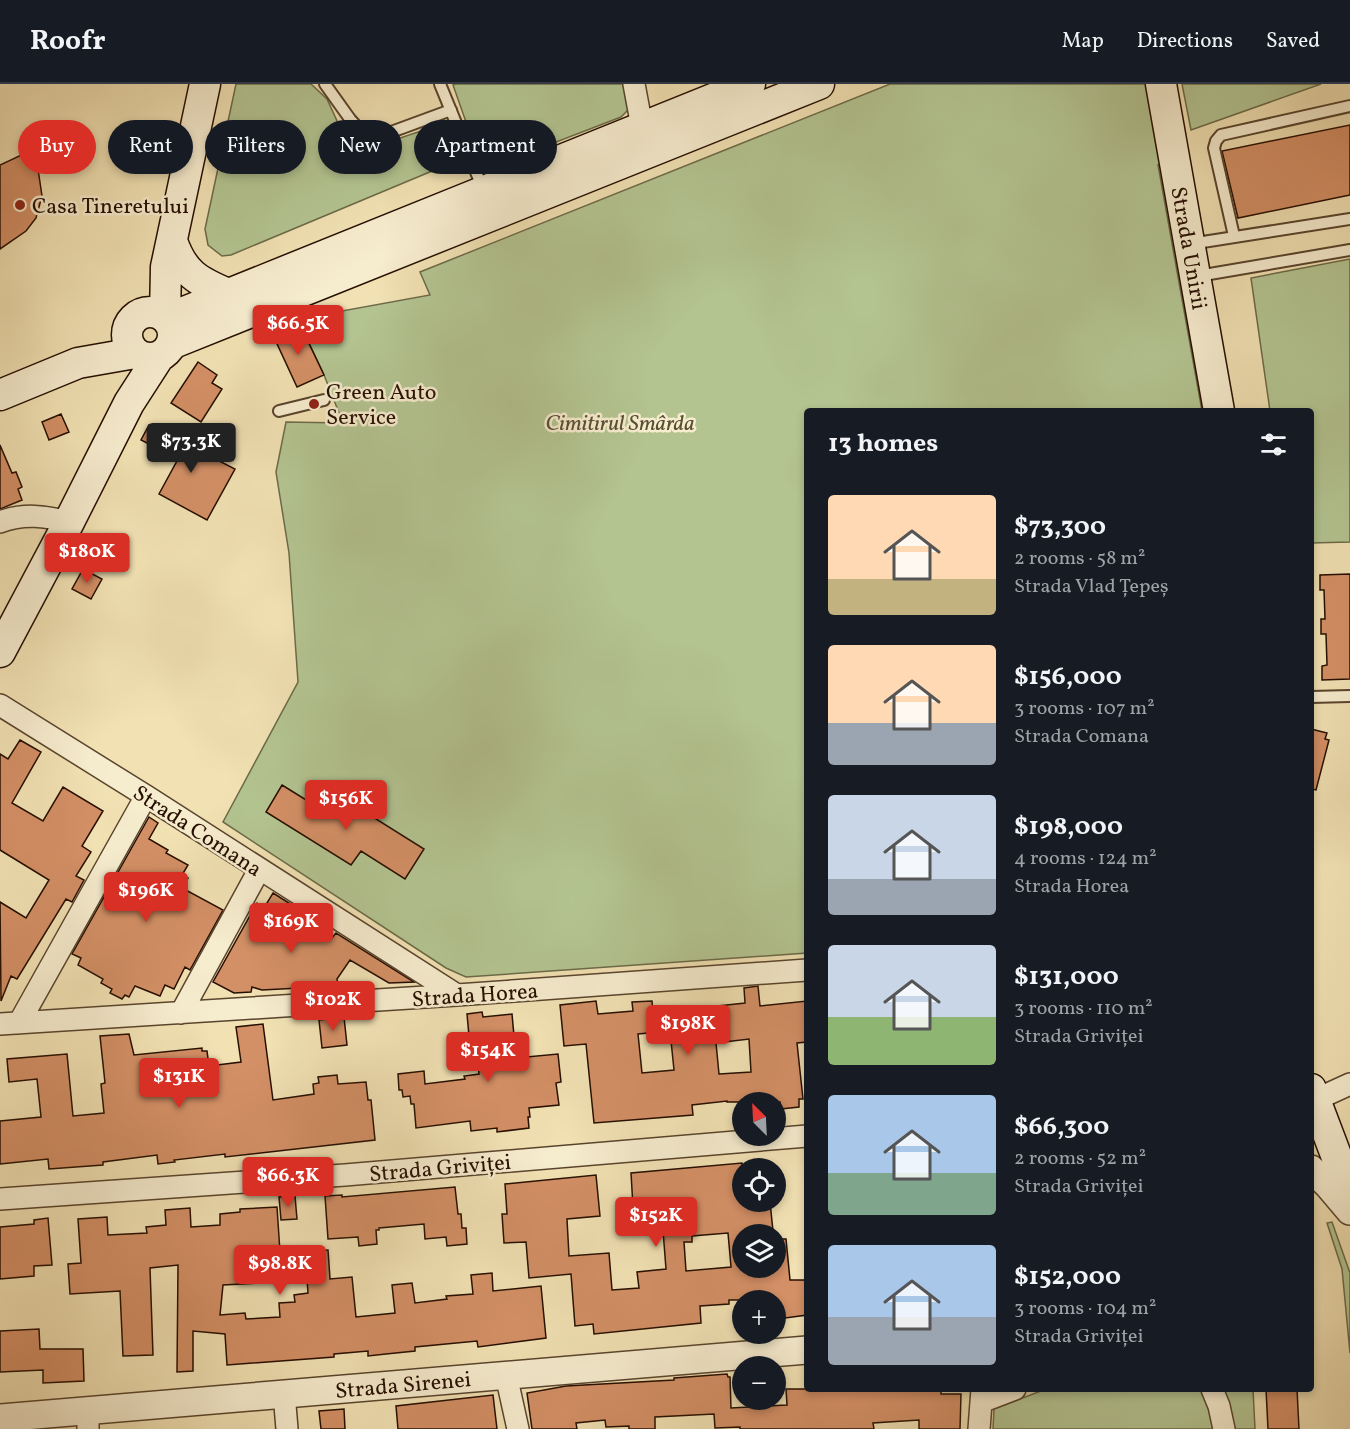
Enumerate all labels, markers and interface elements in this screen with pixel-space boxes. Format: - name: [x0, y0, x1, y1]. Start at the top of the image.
- text: Roofr: [30, 22, 105, 61]
- text: Map: [1062, 27, 1104, 56]
- text: Directions: [1137, 27, 1233, 56]
- text: Saved: [1266, 27, 1320, 56]
- chip: Buy: [18, 120, 96, 174]
- chip: Rent: [108, 120, 193, 174]
- chip: Filters: [205, 120, 306, 174]
- chip: New: [318, 120, 402, 174]
- chip: Apartment: [414, 120, 557, 174]
- street label: Strada Unirii: [1161, 184, 1214, 313]
- place label: Casa Tineretului: [32, 192, 189, 223]
- marker: Casa Tineretului: [13, 198, 27, 212]
- pin: $66.5K: [249, 305, 347, 356]
- text: $66.5K: [267, 310, 329, 338]
- place label: Green Auto Service: [326, 378, 436, 434]
- marker: Green Auto Service: [307, 397, 321, 411]
- park label: Cimitirul Smârda: [545, 409, 695, 440]
- pin: $73.3K: [142, 423, 240, 474]
- text: 13 homes: [828, 426, 938, 462]
- text: $73.3K: [161, 428, 221, 456]
- icon: filters: [1257, 428, 1290, 461]
- text: $73,300: [1014, 509, 1106, 545]
- icon: home: [876, 519, 948, 591]
- pin: $180K: [45, 533, 129, 584]
- text: $180K: [59, 538, 115, 566]
- text: 2 rooms · 58 m²: [1014, 545, 1145, 573]
- text: Strada Vlad Țepeș: [1014, 573, 1168, 601]
- text: $156,000: [1014, 659, 1122, 695]
- icon: home: [876, 669, 948, 741]
- text: 3 rooms · 107 m²: [1014, 695, 1155, 723]
- text: Strada Comana: [1014, 723, 1149, 751]
- street label: Strada Comana: [126, 779, 267, 886]
- pin: $156K: [304, 780, 388, 831]
- text: $156K: [319, 785, 373, 813]
- text: $198,000: [1014, 809, 1123, 845]
- icon: home: [876, 819, 948, 891]
- text: 4 rooms · 124 m²: [1014, 845, 1157, 873]
- pin: $196K: [104, 872, 188, 923]
- text: Strada Horea: [1014, 873, 1129, 901]
- text: $196K: [118, 877, 174, 905]
- pin: $169K: [249, 903, 333, 954]
- text: $169K: [263, 908, 319, 936]
- text: $131,000: [1014, 959, 1119, 995]
- icon: home: [876, 969, 948, 1041]
- street label: Strada Horea: [411, 977, 539, 1016]
- pin: $102K: [291, 981, 375, 1032]
- text: $102K: [305, 986, 361, 1014]
- text: 3 rooms · 110 m²: [1014, 995, 1153, 1023]
- pin: $198K: [646, 1005, 730, 1056]
- text: $198K: [660, 1010, 716, 1038]
- text: Strada Griviței: [1014, 1023, 1144, 1051]
- pin: $154K: [446, 1032, 530, 1083]
- text: $154K: [460, 1037, 516, 1065]
- pin: $131K: [137, 1058, 221, 1109]
- text: $131K: [153, 1063, 205, 1091]
- north arrow: [732, 1092, 786, 1146]
- map controls: [732, 1092, 786, 1410]
- text: $66,300: [1014, 1109, 1109, 1145]
- icon: home: [876, 1119, 948, 1191]
- text: 2 rooms · 52 m²: [1014, 1145, 1146, 1173]
- street label: Strada Griviței: [368, 1148, 513, 1191]
- pin: $66.3K: [239, 1157, 337, 1208]
- button: locate: [732, 1158, 786, 1212]
- text: $66.3K: [256, 1162, 320, 1190]
- text: Strada Griviței: [1014, 1173, 1144, 1201]
- pin: $152K: [614, 1197, 698, 1248]
- text: $152K: [629, 1202, 683, 1230]
- button: layers: [732, 1224, 786, 1278]
- pin: $98.8K: [231, 1245, 329, 1296]
- text: $98.8K: [248, 1250, 312, 1278]
- text: $152,000: [1014, 1259, 1121, 1295]
- icon: home: [876, 1269, 948, 1341]
- button: +: [732, 1290, 786, 1344]
- text: 3 rooms · 104 m²: [1014, 1295, 1156, 1323]
- text: Strada Griviței: [1014, 1323, 1144, 1351]
- button: −: [732, 1356, 786, 1410]
- street label: Strada Sirenei: [334, 1365, 473, 1408]

